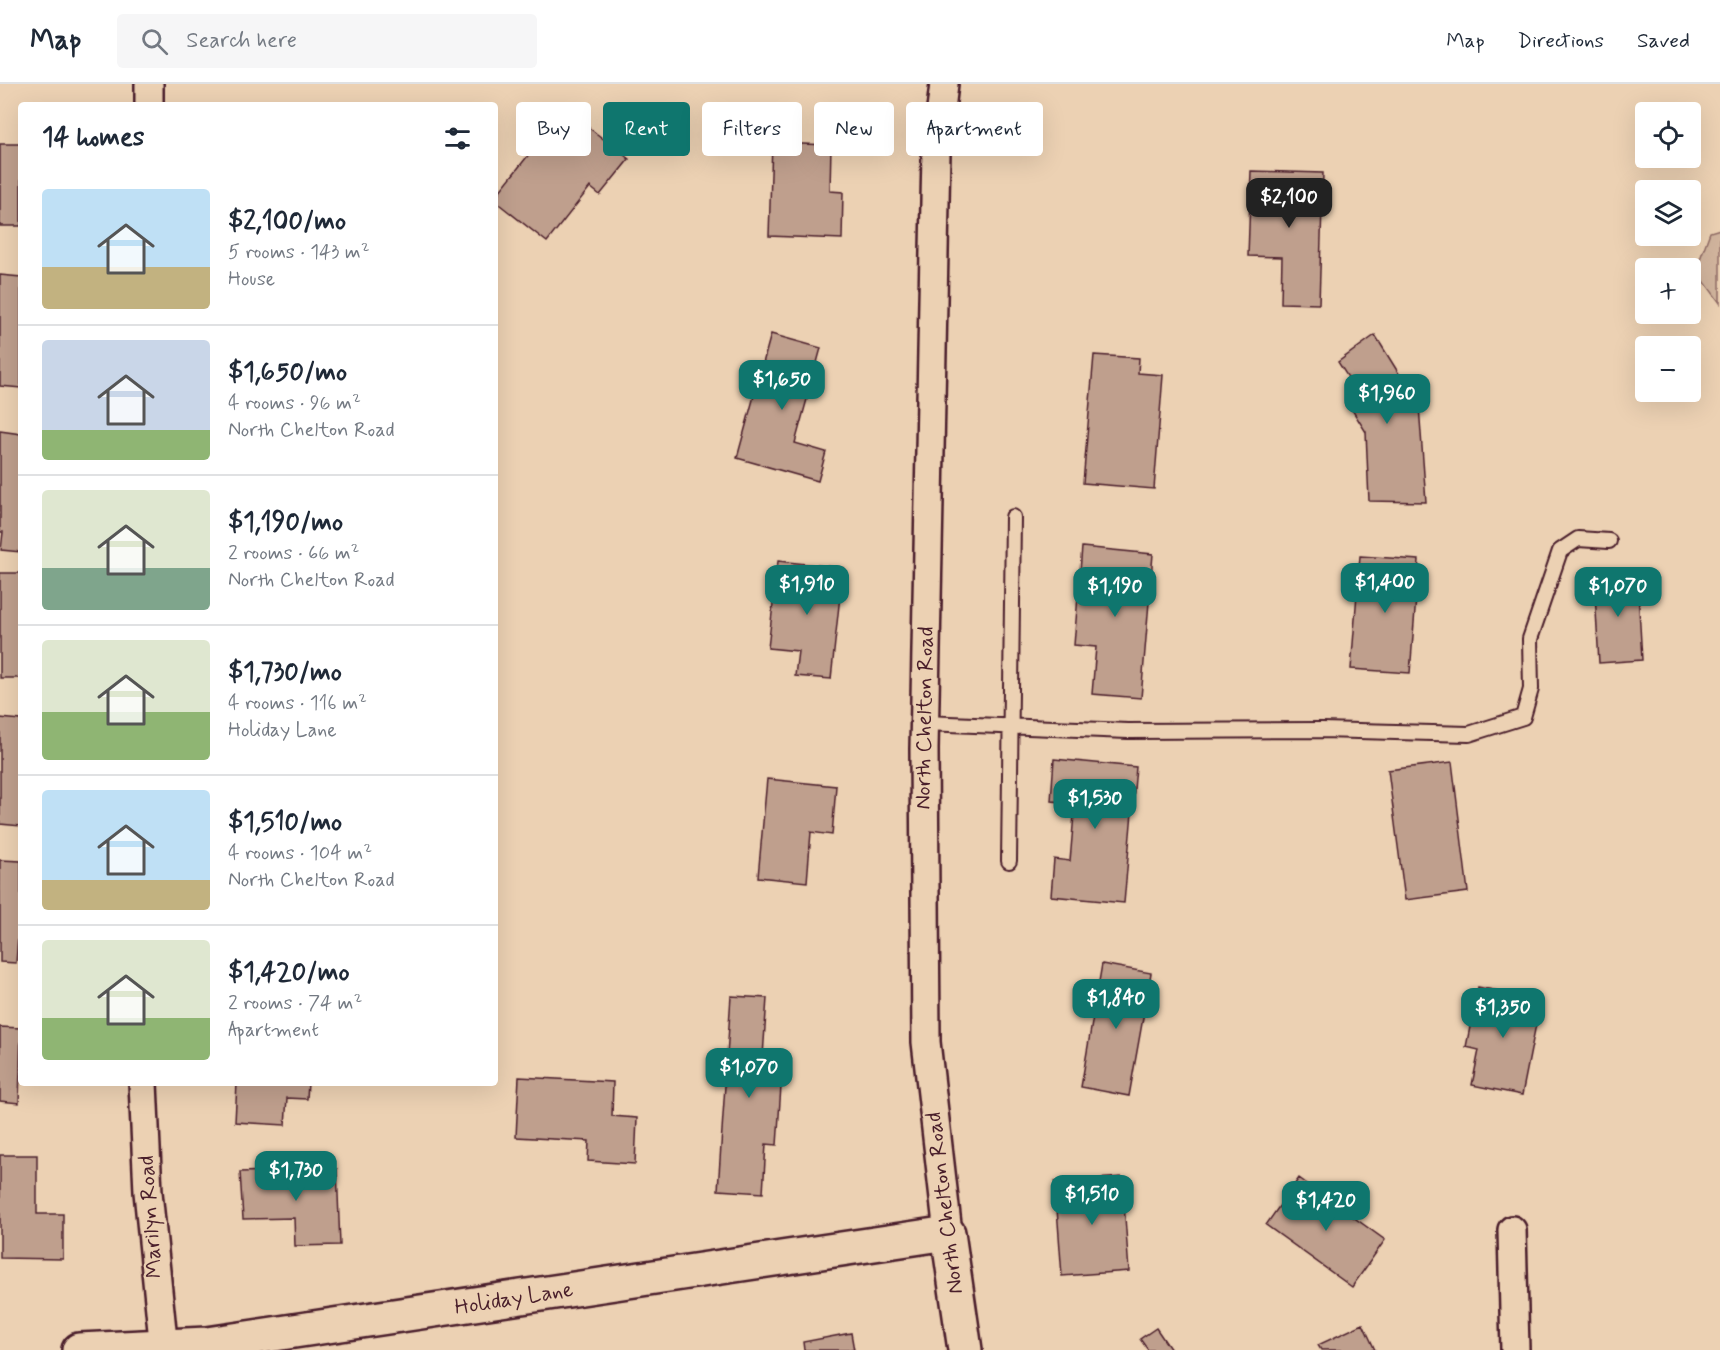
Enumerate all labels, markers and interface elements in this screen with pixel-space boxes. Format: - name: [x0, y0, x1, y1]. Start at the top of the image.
- search box: [117, 14, 537, 68]
- text: Map: [30, 23, 81, 60]
- icon: search: [138, 25, 171, 58]
- text: Search here: [186, 27, 297, 55]
- text: Map: [1446, 27, 1485, 55]
- text: Directions: [1518, 27, 1604, 55]
- text: Saved: [1637, 27, 1690, 55]
- chip: Buy: [516, 102, 591, 156]
- chip: Rent: [603, 102, 690, 156]
- chip: Filters: [702, 102, 802, 156]
- chip: New: [814, 102, 894, 156]
- chip: Apartment: [906, 102, 1043, 156]
- map controls: [1635, 102, 1701, 402]
- button: locate: [1635, 102, 1701, 168]
- text: 14 homes: [42, 121, 144, 155]
- icon: filters: [441, 122, 474, 155]
- pin: $2,100: [1240, 178, 1338, 229]
- button: layers: [1635, 180, 1701, 246]
- text: $2,100: [1260, 184, 1318, 211]
- text: $2,100/mo: [228, 205, 346, 239]
- icon: home: [90, 213, 162, 285]
- text: 5 rooms · 143 m²: [228, 239, 370, 266]
- button: +: [1635, 258, 1701, 324]
- text: House: [228, 266, 275, 293]
- button: −: [1635, 336, 1701, 402]
- text: $1,650/mo: [228, 356, 347, 390]
- pin: $1,650: [733, 360, 831, 411]
- icon: home: [90, 364, 162, 436]
- text: $1,650: [753, 366, 811, 393]
- pin: $1,960: [1338, 374, 1436, 425]
- text: $1,960: [1358, 380, 1416, 407]
- text: 4 rooms · 96 m²: [228, 390, 361, 417]
- text: North Chelton Road: [228, 417, 395, 444]
- text: $1,190/mo: [228, 506, 343, 540]
- icon: home: [90, 514, 162, 586]
- text: 2 rooms · 66 m²: [228, 540, 359, 567]
- pin: $1,400: [1336, 563, 1434, 614]
- pin: $1,910: [758, 565, 856, 616]
- text: North Chelton Road: [228, 567, 395, 594]
- pin: $1,190: [1066, 567, 1164, 618]
- pin: $1,070: [1569, 567, 1667, 618]
- text: $1,400: [1355, 569, 1415, 596]
- text: $1,910: [779, 571, 835, 598]
- text: $1,190: [1087, 573, 1143, 600]
- text: $1,070: [1589, 573, 1647, 600]
- street label: North Chelton Road: [909, 626, 941, 810]
- text: $1,730/mo: [228, 656, 342, 690]
- icon: home: [90, 664, 162, 736]
- text: 4 rooms · 116 m²: [228, 690, 367, 717]
- text: Holiday Lane: [228, 717, 337, 744]
- pin: $1,530: [1046, 779, 1144, 830]
- text: $1,530: [1067, 785, 1123, 812]
- text: $1,510/mo: [228, 806, 342, 840]
- icon: home: [90, 814, 162, 886]
- text: 4 rooms · 104 m²: [228, 840, 372, 867]
- text: North Chelton Road: [228, 867, 395, 894]
- text: $1,420/mo: [228, 956, 350, 990]
- icon: home: [90, 964, 162, 1036]
- pin: $1,840: [1067, 979, 1165, 1030]
- text: $1,840: [1087, 985, 1145, 1012]
- pin: $1,350: [1454, 988, 1552, 1039]
- text: 2 rooms · 74 m²: [228, 990, 362, 1017]
- text: $1,350: [1475, 994, 1531, 1021]
- text: Apartment: [228, 1017, 319, 1044]
- pin: $1,070: [700, 1048, 798, 1099]
- text: $1,070: [720, 1054, 778, 1081]
- street label: North Chelton Road: [920, 1110, 970, 1296]
- pin: $1,730: [247, 1151, 345, 1202]
- street label: Marilyn Road: [133, 1155, 169, 1279]
- text: $1,730: [269, 1157, 323, 1184]
- pin: $1,510: [1043, 1175, 1141, 1226]
- text: $1,510: [1065, 1181, 1119, 1208]
- pin: $1,420: [1277, 1181, 1375, 1232]
- text: $1,420: [1296, 1187, 1356, 1214]
- street label: Holiday Lane: [453, 1276, 575, 1322]

